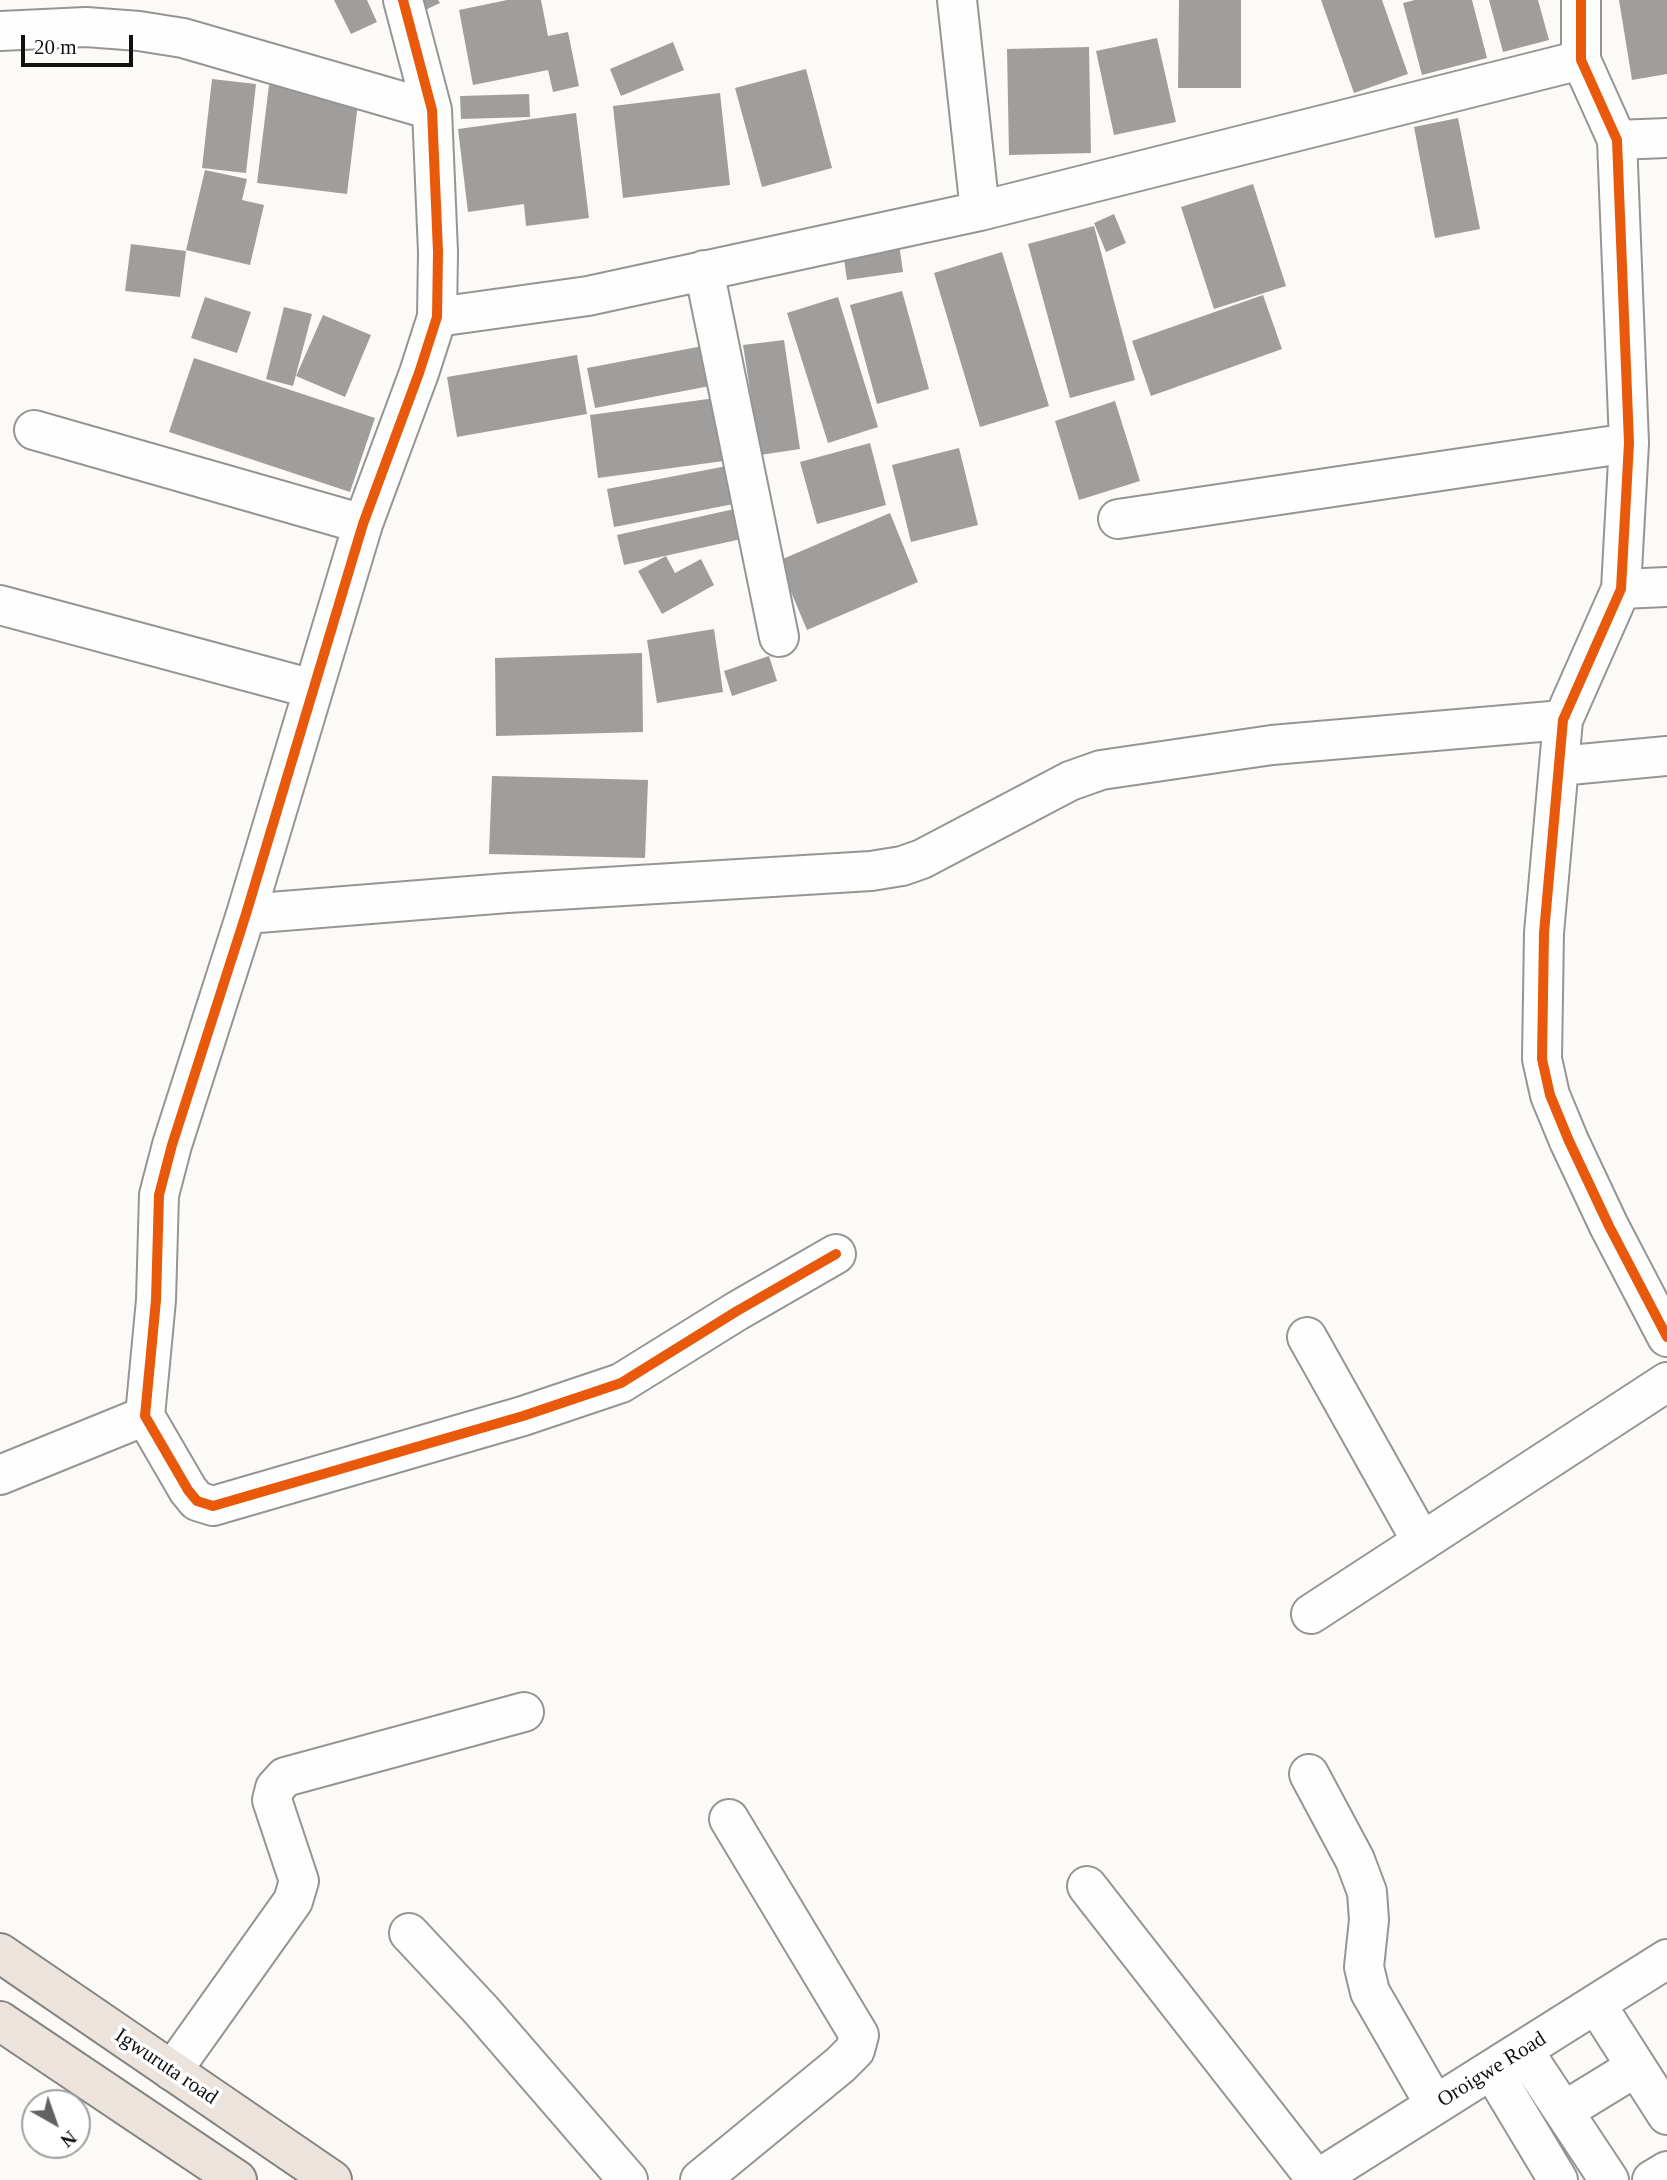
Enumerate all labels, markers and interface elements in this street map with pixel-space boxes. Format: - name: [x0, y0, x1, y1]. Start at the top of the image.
- scale bar: [24, 21, 136, 65]
- text: 20 m: [34, 35, 77, 59]
- street label: Igwuruta road: [110, 2023, 222, 2111]
- street label: Oroigwe Road: [1433, 2027, 1551, 2113]
- north arrow: [21, 2089, 91, 2159]
- text: N: [57, 2126, 81, 2151]

